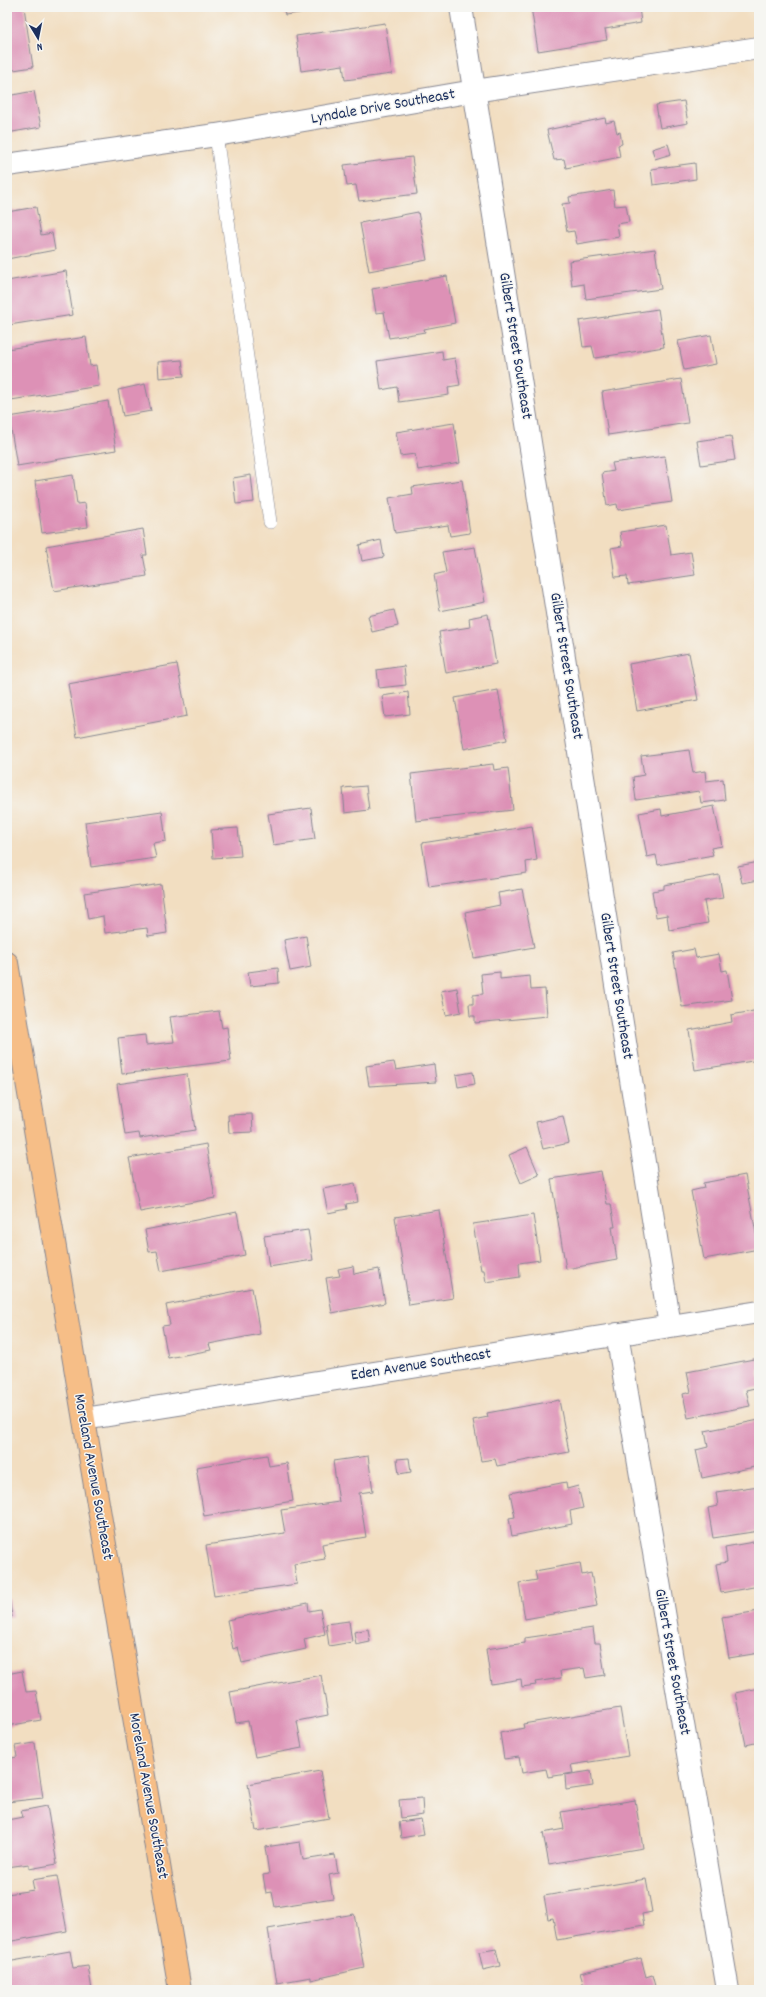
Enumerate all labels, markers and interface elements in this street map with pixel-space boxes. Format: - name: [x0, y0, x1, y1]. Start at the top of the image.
- north arrow: [18, 18, 58, 58]
- text: N: [35, 38, 43, 54]
- street label: Lyndale Drive Southeast: [309, 83, 457, 131]
- street label: Gilbert Street Southeast: [492, 271, 538, 421]
- street label: Gilbert Street Southeast: [543, 591, 589, 741]
- street label: Gilbert Street Southeast: [593, 911, 639, 1061]
- street label: Eden Avenue Southeast: [349, 1343, 493, 1387]
- street label: Moreland Avenue Southeast: [67, 1392, 119, 1562]
- street label: Gilbert Street Southeast: [648, 1587, 696, 1737]
- street label: Moreland Avenue Southeast: [122, 1711, 174, 1881]

